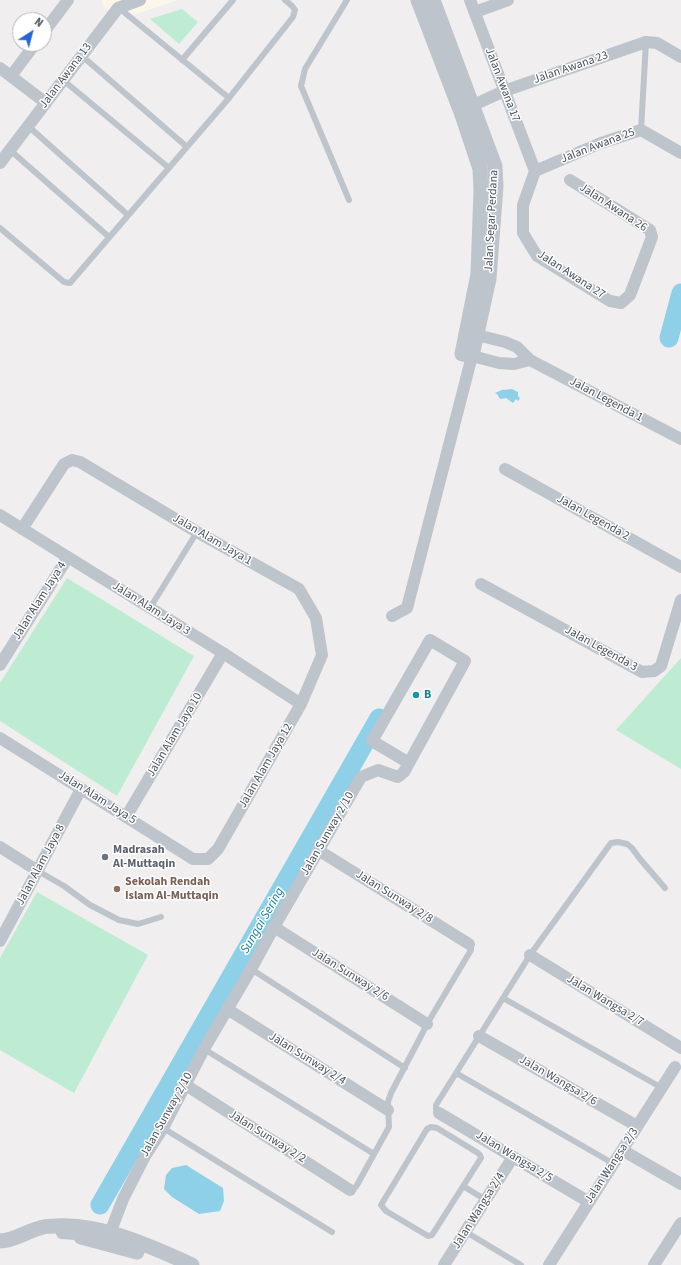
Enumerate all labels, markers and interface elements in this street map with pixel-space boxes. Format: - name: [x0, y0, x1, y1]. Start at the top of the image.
- north arrow: [12, 12, 52, 52]
- text: N: [31, 14, 46, 31]
- street label: Jalan Awana 13: [37, 41, 95, 111]
- street label: Jalan Awana 17: [481, 46, 523, 124]
- street label: Jalan Awana 23: [532, 49, 610, 87]
- street label: Jalan Awana 25: [559, 125, 637, 167]
- street label: Jalan Segar Perdana: [482, 169, 502, 273]
- street label: Jalan Awana 26: [576, 181, 650, 235]
- street label: Jalan Awana 27: [534, 248, 608, 302]
- street label: Jalan Legenda 1: [567, 375, 645, 425]
- street label: Jalan Legenda 2: [554, 492, 632, 544]
- street label: Jalan Alam Jaya 1: [170, 511, 254, 569]
- street label: Jalan Alam Jaya 4: [10, 559, 70, 643]
- street label: Jalan Alam Jaya 3: [109, 579, 193, 639]
- street label: Jalan Legenda 3: [562, 623, 640, 675]
- place label: B: [424, 688, 431, 702]
- street label: Jalan Alam Jaya 10: [144, 690, 206, 780]
- marker: B: [411, 690, 421, 700]
- street label: Jalan Alam Jaya 12: [236, 721, 296, 811]
- street label: Jalan Alam Jaya 5: [55, 768, 139, 828]
- street label: Jalan Sunway 2/10: [298, 790, 358, 878]
- street label: Jalan Alam Jaya 8: [14, 822, 68, 908]
- place label: Madrasah Al-Muttaqin: [113, 843, 175, 871]
- marker: Madrasah Al-Muttaqin: [100, 852, 110, 862]
- street label: Jalan Sunway 2/8: [353, 868, 435, 926]
- place label: Sekolah Rendah Islam Al-Muttaqin: [125, 875, 219, 903]
- marker: Sekolah Rendah Islam Al-Muttaqin: [112, 884, 122, 894]
- water label: Sungai Sering: [238, 885, 288, 957]
- street label: Jalan Sunway 2/6: [309, 946, 391, 1004]
- street label: Jalan Wangsa 2/7: [564, 972, 646, 1030]
- street label: Jalan Sunway 2/4: [266, 1030, 348, 1088]
- street label: Jalan Wangsa 2/6: [517, 1053, 599, 1109]
- street label: Jalan Sunway 2/10: [138, 1070, 196, 1160]
- street label: Jalan Sunway 2/2: [226, 1108, 308, 1166]
- street label: Jalan Wangsa 2/3: [582, 1125, 642, 1207]
- street label: Jalan Wangsa 2/5: [473, 1128, 555, 1186]
- street label: Jalan Wangsa 2/4: [450, 1170, 508, 1252]

